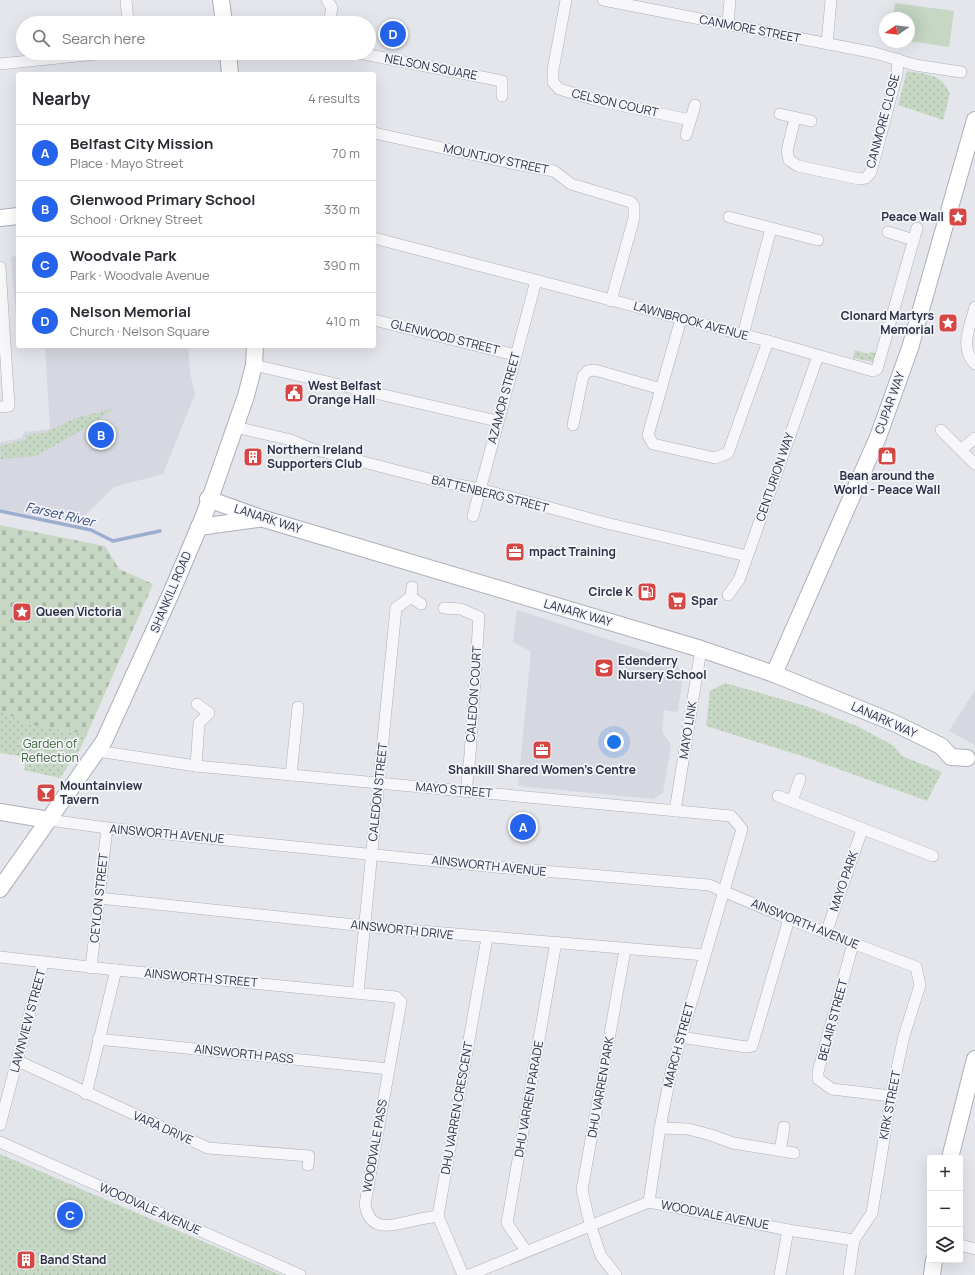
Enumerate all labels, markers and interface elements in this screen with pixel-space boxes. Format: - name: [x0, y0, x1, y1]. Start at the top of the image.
- street label: CANMORE STREET: [698, 10, 803, 47]
- north arrow: [879, 12, 915, 48]
- search box: [16, 16, 376, 60]
- pin: D: [380, 19, 406, 49]
- icon: search: [30, 27, 52, 49]
- text: Search here: [62, 28, 145, 49]
- street label: NELSON SQUARE: [383, 49, 479, 84]
- street label: CANMORE CLOSE: [862, 72, 903, 170]
- street label: CELSON COURT: [570, 84, 661, 121]
- text: Nearby: [32, 87, 90, 110]
- text: 4 results: [308, 89, 360, 107]
- text: Belfast City Mission: [70, 133, 214, 154]
- street label: MOUNTJOY STREET: [442, 139, 551, 178]
- text: A: [41, 144, 49, 162]
- text: 70 m: [332, 144, 360, 162]
- text: Place · Mayo Street: [70, 154, 184, 172]
- text: Glenwood Primary School: [70, 189, 256, 210]
- text: B: [41, 200, 49, 218]
- text: 330 m: [324, 200, 360, 218]
- place icon: Peace Wall: [947, 206, 969, 228]
- place label: Peace Wall: [881, 208, 944, 225]
- text: School · Orkney Street: [70, 210, 203, 228]
- text: Woodvale Park: [70, 245, 176, 266]
- text: C: [40, 256, 50, 274]
- text: 390 m: [323, 256, 360, 274]
- text: Park · Woodvale Avenue: [70, 266, 210, 284]
- street label: LAWNBROOK AVENUE: [632, 297, 751, 344]
- text: Nelson Memorial: [70, 301, 191, 322]
- place label: Clonard Martyrs Memorial: [841, 307, 934, 338]
- text: D: [40, 312, 50, 330]
- text: 410 m: [326, 312, 360, 330]
- place icon: Clonard Martyrs Memorial: [937, 312, 959, 334]
- street label: GLENWOOD STREET: [389, 315, 502, 358]
- text: Church · Nelson Square: [70, 322, 210, 340]
- street label: AZAMOR STREET: [483, 349, 524, 446]
- street label: CUPAR WAY: [870, 369, 909, 436]
- place label: West Belfast Orange Hall: [308, 377, 381, 408]
- public building icon: West Belfast Orange Hall: [283, 382, 305, 404]
- pin: B: [88, 420, 114, 450]
- street label: CENTURION WAY: [751, 430, 798, 523]
- place label: Northern Ireland Supporters Club: [267, 441, 363, 472]
- shop icon: Bean around the World - Peace Wall: [876, 445, 898, 467]
- building icon: Northern Ireland Supporters Club: [242, 446, 264, 468]
- place label: Bean around the World - Peace Wall: [834, 467, 940, 498]
- street label: BATTENBERG STREET: [430, 471, 551, 516]
- water label: Farset River: [24, 497, 98, 531]
- street label: LANARK WAY: [232, 500, 305, 538]
- office icon: mpact Training: [504, 541, 526, 563]
- place label: mpact Training: [529, 543, 616, 560]
- street label: SHANKILL ROAD: [146, 548, 195, 635]
- fuel station icon: Circle K: [636, 581, 658, 603]
- place label: Circle K: [589, 583, 633, 600]
- supermarket icon: Spar: [666, 590, 688, 612]
- place label: Spar: [691, 592, 718, 609]
- street label: LANARK WAY: [542, 595, 615, 630]
- place icon: Queen Victoria: [11, 601, 33, 623]
- place label: Queen Victoria: [36, 603, 122, 620]
- street label: CALEDON COURT: [462, 644, 485, 743]
- place label: Edenderry Nursery School: [618, 652, 707, 683]
- school or university icon: Edenderry Nursery School: [593, 657, 615, 679]
- street label: LANARK WAY: [849, 697, 920, 742]
- street label: MAYO LINK: [675, 699, 701, 760]
- your location: [604, 732, 624, 752]
- park label: Garden of Reflection: [21, 735, 79, 766]
- office icon: Shankill Shared Women's Centre: [531, 739, 553, 761]
- street label: CALEDON STREET: [364, 741, 391, 842]
- place label: Shankill Shared Women's Centre: [448, 761, 636, 778]
- place label: Mountainview Tavern: [60, 777, 143, 808]
- street label: MAYO STREET: [415, 778, 494, 801]
- bar icon: Mountainview Tavern: [35, 782, 57, 804]
- pin: A: [510, 812, 536, 842]
- street label: AINSWORTH AVENUE: [109, 820, 225, 847]
- street label: MAYO PARK: [825, 847, 862, 913]
- street label: CEYLON STREET: [85, 851, 112, 944]
- street label: AINSWORTH AVENUE: [431, 851, 547, 880]
- street label: AINSWORTH AVENUE: [749, 894, 862, 953]
- street label: AINSWORTH DRIVE: [350, 916, 454, 943]
- street label: AINSWORTH STREET: [144, 964, 259, 991]
- street label: LAWNVIEW STREET: [6, 967, 50, 1074]
- street label: BELAIR STREET: [813, 976, 852, 1062]
- street label: MARCH STREET: [659, 1000, 698, 1089]
- street label: DHU VARREN PARK: [583, 1034, 618, 1139]
- street label: DHU VARREN CRESCENT: [436, 1039, 477, 1176]
- street label: DHU VARREN PARADE: [510, 1039, 547, 1159]
- street label: AINSWORTH PASS: [194, 1040, 295, 1067]
- street label: KIRK STREET: [875, 1068, 905, 1141]
- street label: WOODVALE PASS: [358, 1098, 391, 1194]
- street label: VARA DRIVE: [130, 1107, 196, 1148]
- map controls: [927, 1155, 963, 1263]
- button: +: [927, 1155, 963, 1191]
- street label: WOODVALE AVENUE: [97, 1178, 204, 1239]
- button: −: [927, 1191, 963, 1227]
- street label: WOODVALE AVENUE: [660, 1196, 771, 1233]
- pin: C: [57, 1200, 83, 1230]
- button: layers: [927, 1227, 963, 1263]
- building icon: Band Stand: [15, 1249, 37, 1271]
- place label: Band Stand: [40, 1251, 107, 1268]

